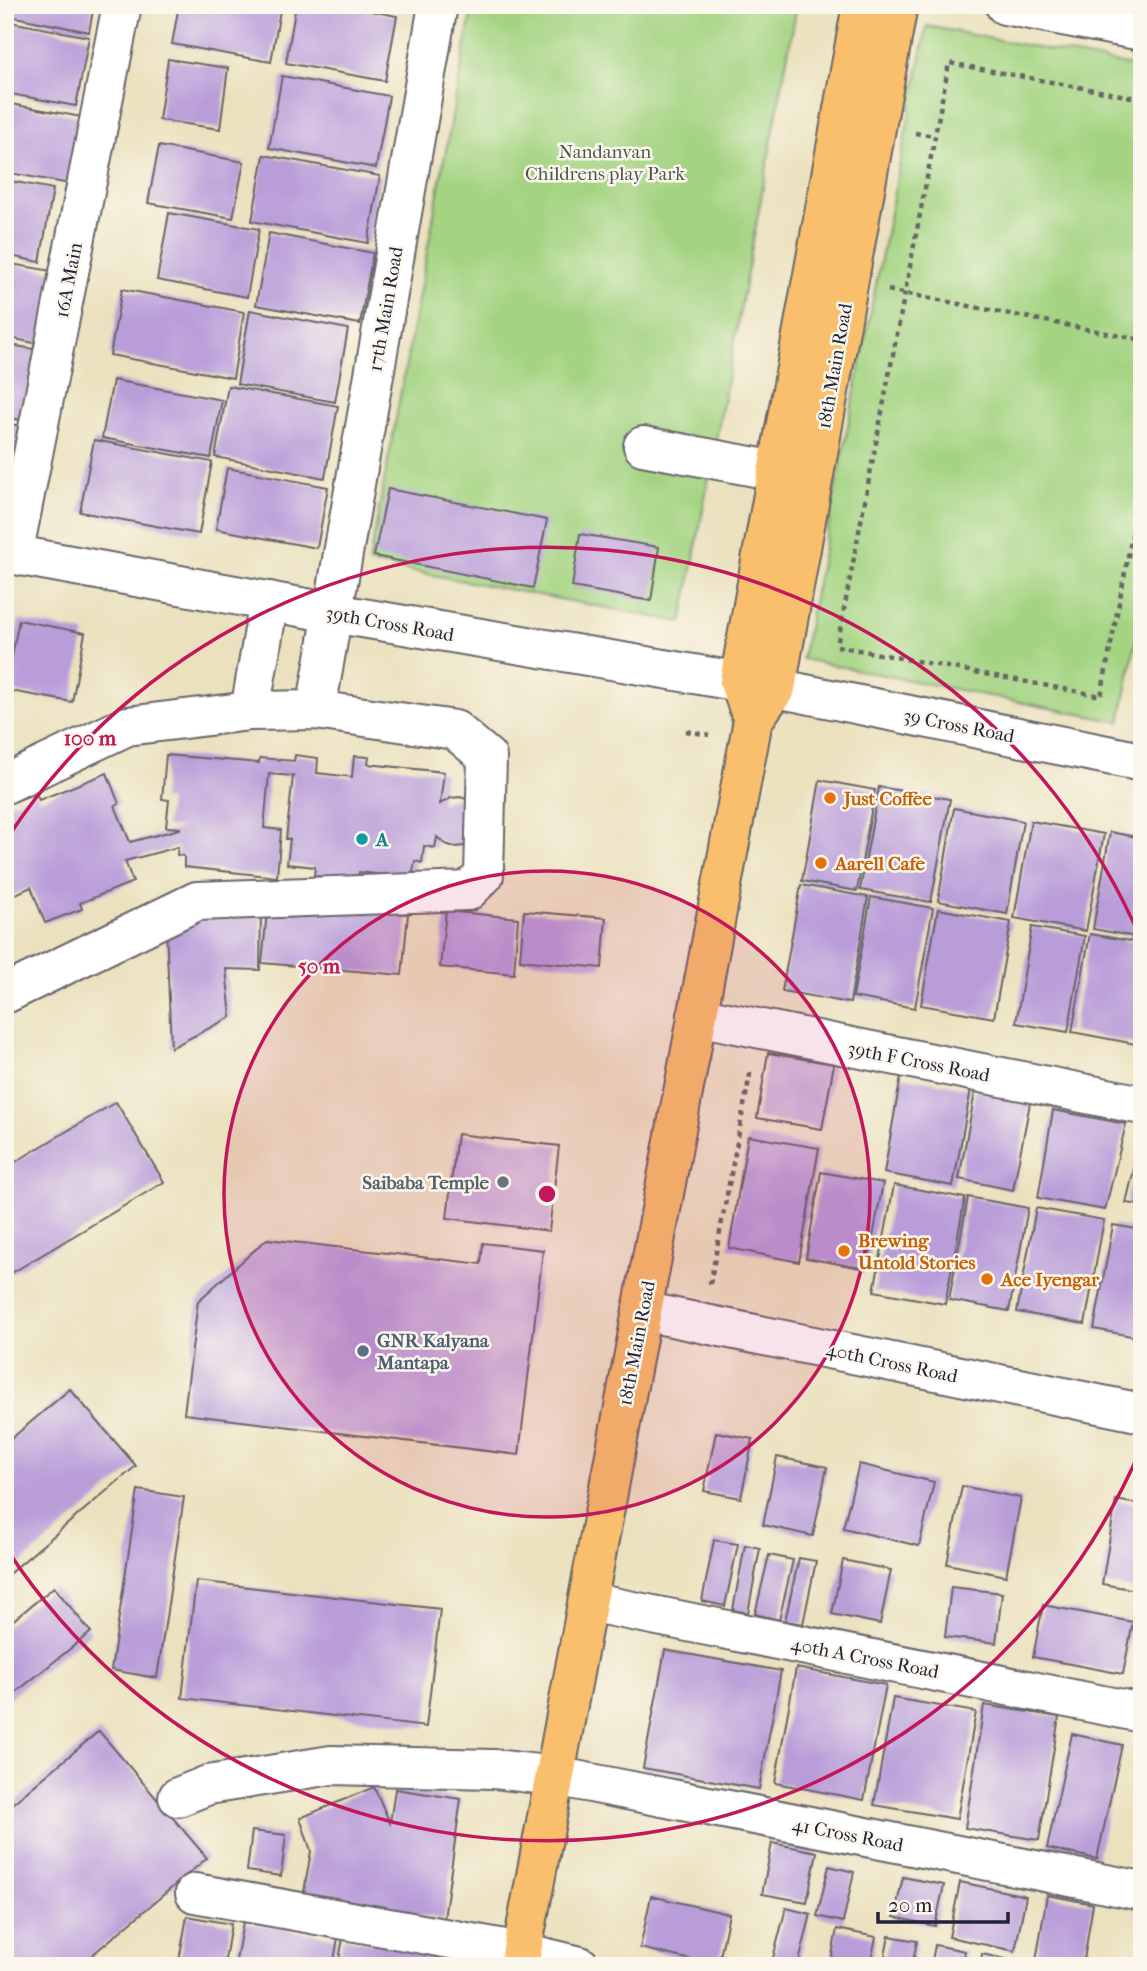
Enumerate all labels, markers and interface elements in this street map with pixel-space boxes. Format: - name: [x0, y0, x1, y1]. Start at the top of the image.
- park label: Nandanvan Childrens play Park: [525, 141, 685, 185]
- street label: 16A Main: [51, 241, 87, 320]
- street label: 17th Main Road: [364, 244, 408, 373]
- street label: 18th Main Road: [813, 301, 857, 431]
- street label: 39th Cross Road: [324, 602, 456, 646]
- street label: 39 Cross Road: [901, 704, 1017, 748]
- text: 100 m: [64, 726, 117, 750]
- place label: Just Coffee: [842, 788, 932, 810]
- marker: Just Coffee: [822, 790, 838, 806]
- place label: A: [375, 829, 389, 851]
- marker: A: [354, 831, 370, 847]
- place label: Aarell Cafe: [834, 853, 926, 875]
- marker: Aarell Cafe: [813, 855, 829, 871]
- text: 50 m: [298, 954, 341, 978]
- street label: 39th F Cross Road: [846, 1037, 992, 1087]
- place label: Saibaba Temple: [362, 1172, 490, 1194]
- marker: Saibaba Temple: [495, 1174, 511, 1190]
- centre of rings: [535, 1182, 559, 1206]
- place label: Brewing Untold Stories: [857, 1230, 976, 1274]
- marker: Brewing Untold Stories: [836, 1243, 852, 1259]
- place label: Ace Iyengar: [1000, 1269, 1100, 1291]
- marker: Ace Iyengar: [979, 1271, 995, 1287]
- street label: 18th Main Road: [614, 1278, 660, 1408]
- place label: GNR Kalyana Mantapa: [376, 1330, 490, 1374]
- street label: 40th Cross Road: [824, 1338, 960, 1388]
- marker: GNR Kalyana Mantapa: [355, 1343, 371, 1359]
- street label: 40th A Cross Road: [789, 1633, 941, 1683]
- street label: 41 Cross Road: [790, 1813, 906, 1857]
- scale bar: [878, 1880, 1007, 1924]
- text: 20 m: [888, 1893, 933, 1917]

